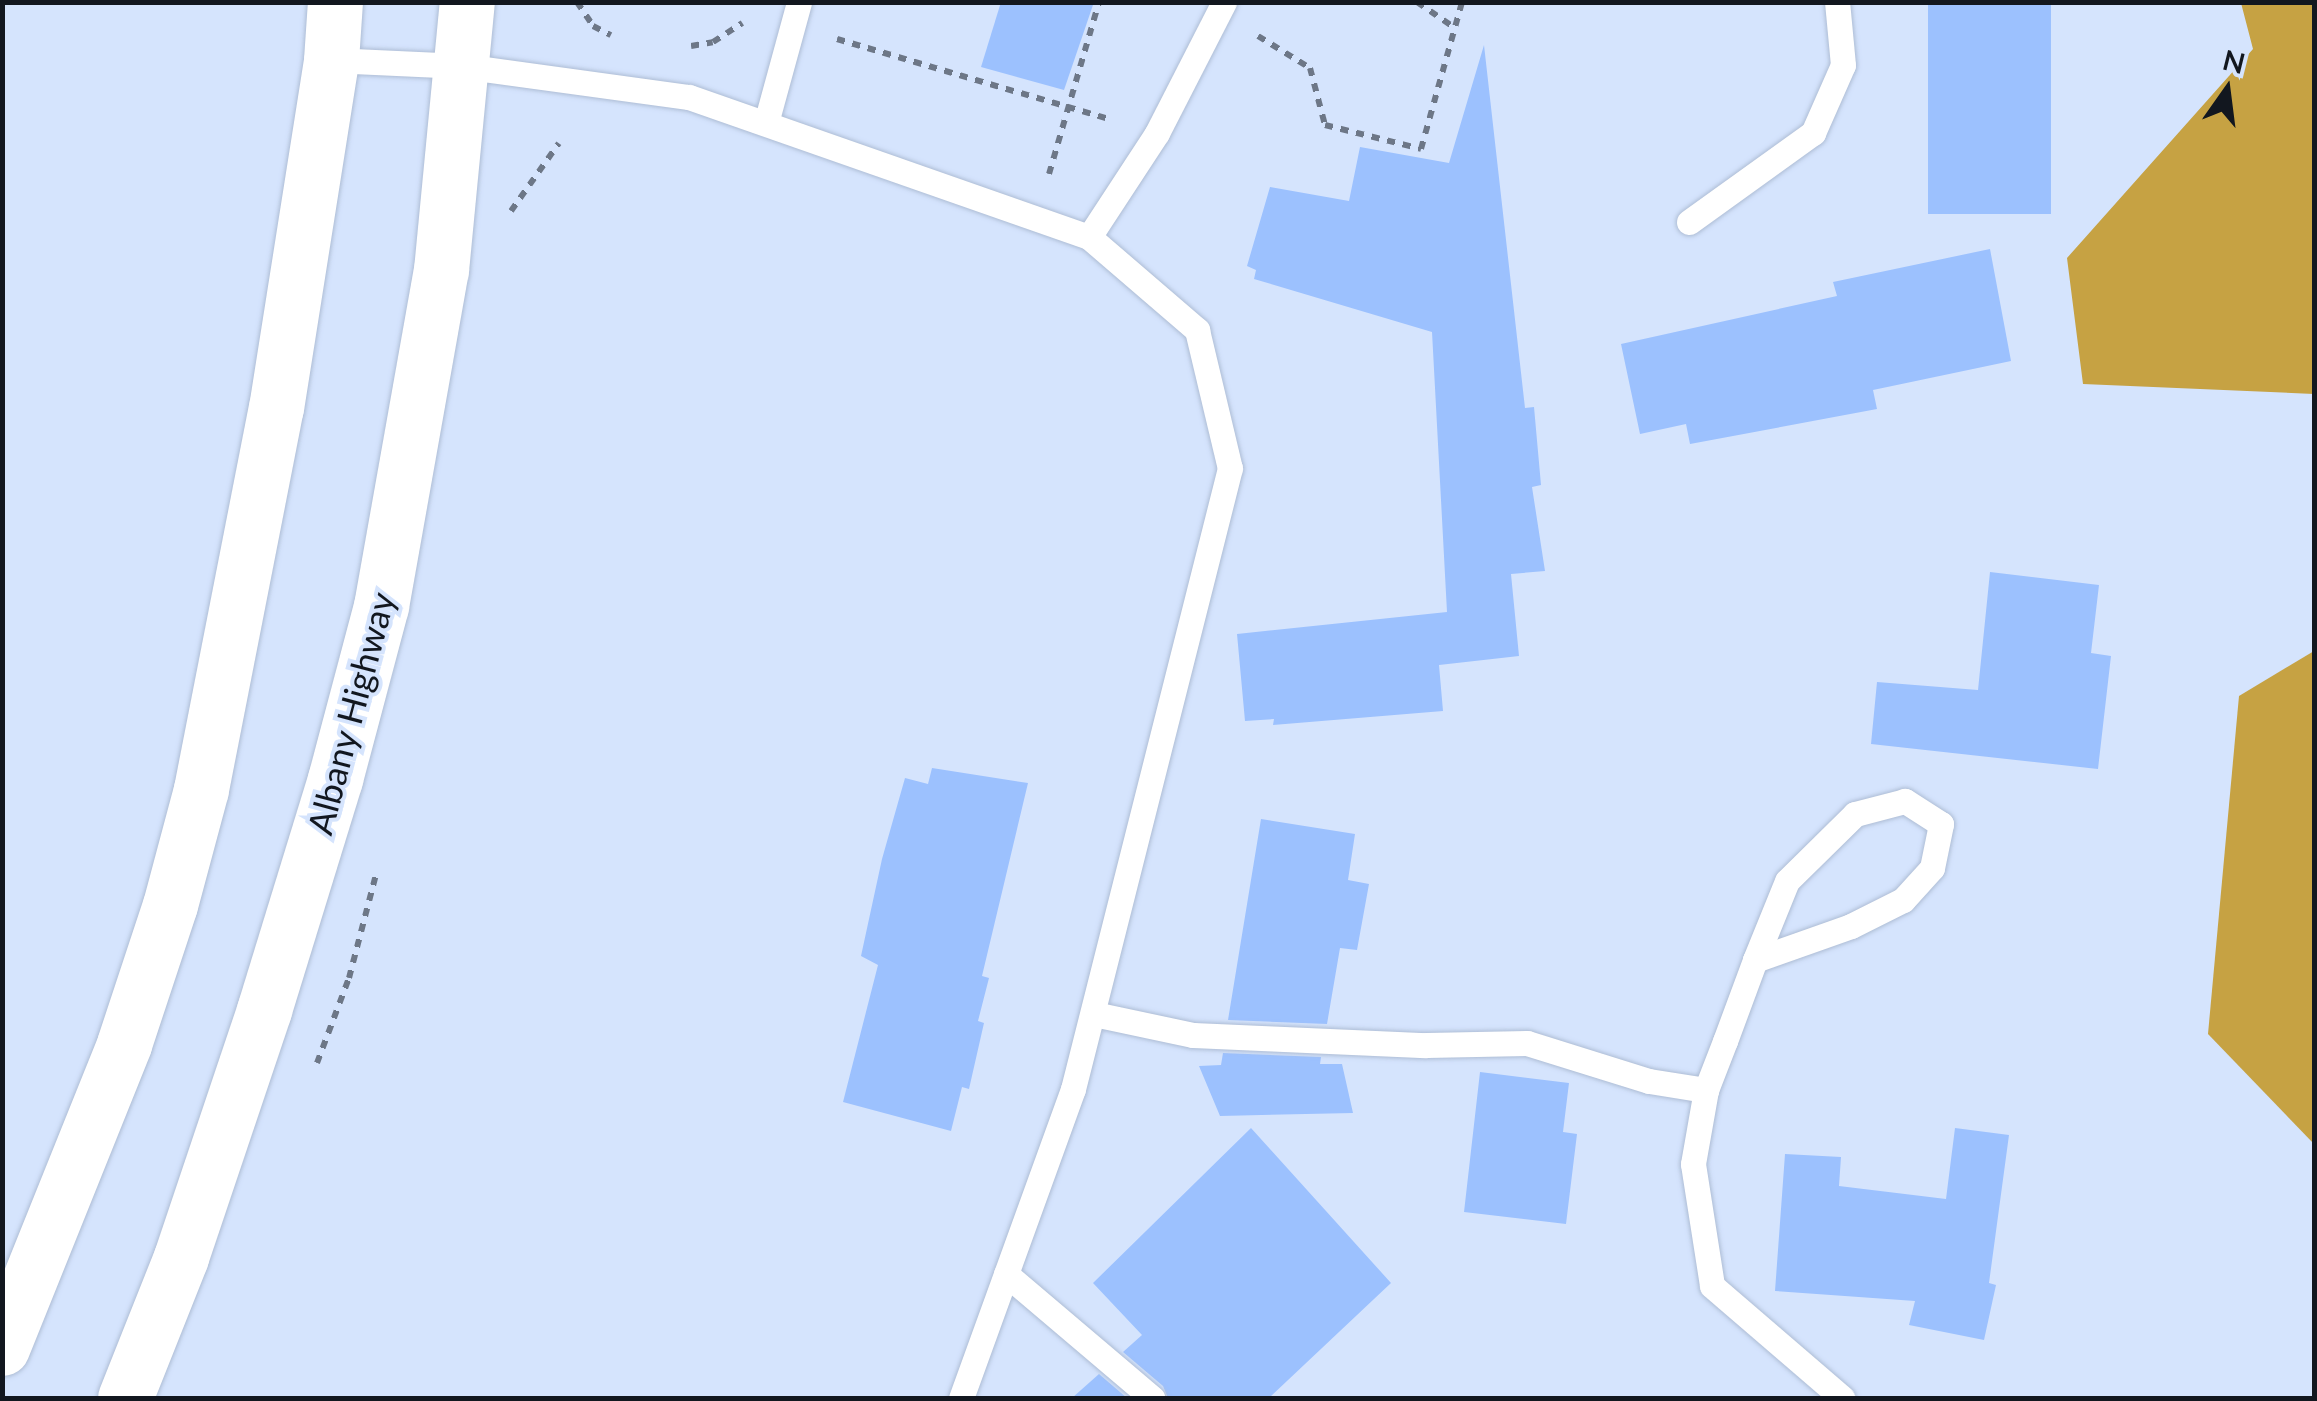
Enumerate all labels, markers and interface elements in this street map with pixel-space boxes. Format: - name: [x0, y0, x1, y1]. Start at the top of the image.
- north arrow: [2177, 40, 2277, 140]
- text: N: [2220, 42, 2249, 80]
- street label: Albany Highway: [297, 587, 403, 839]

